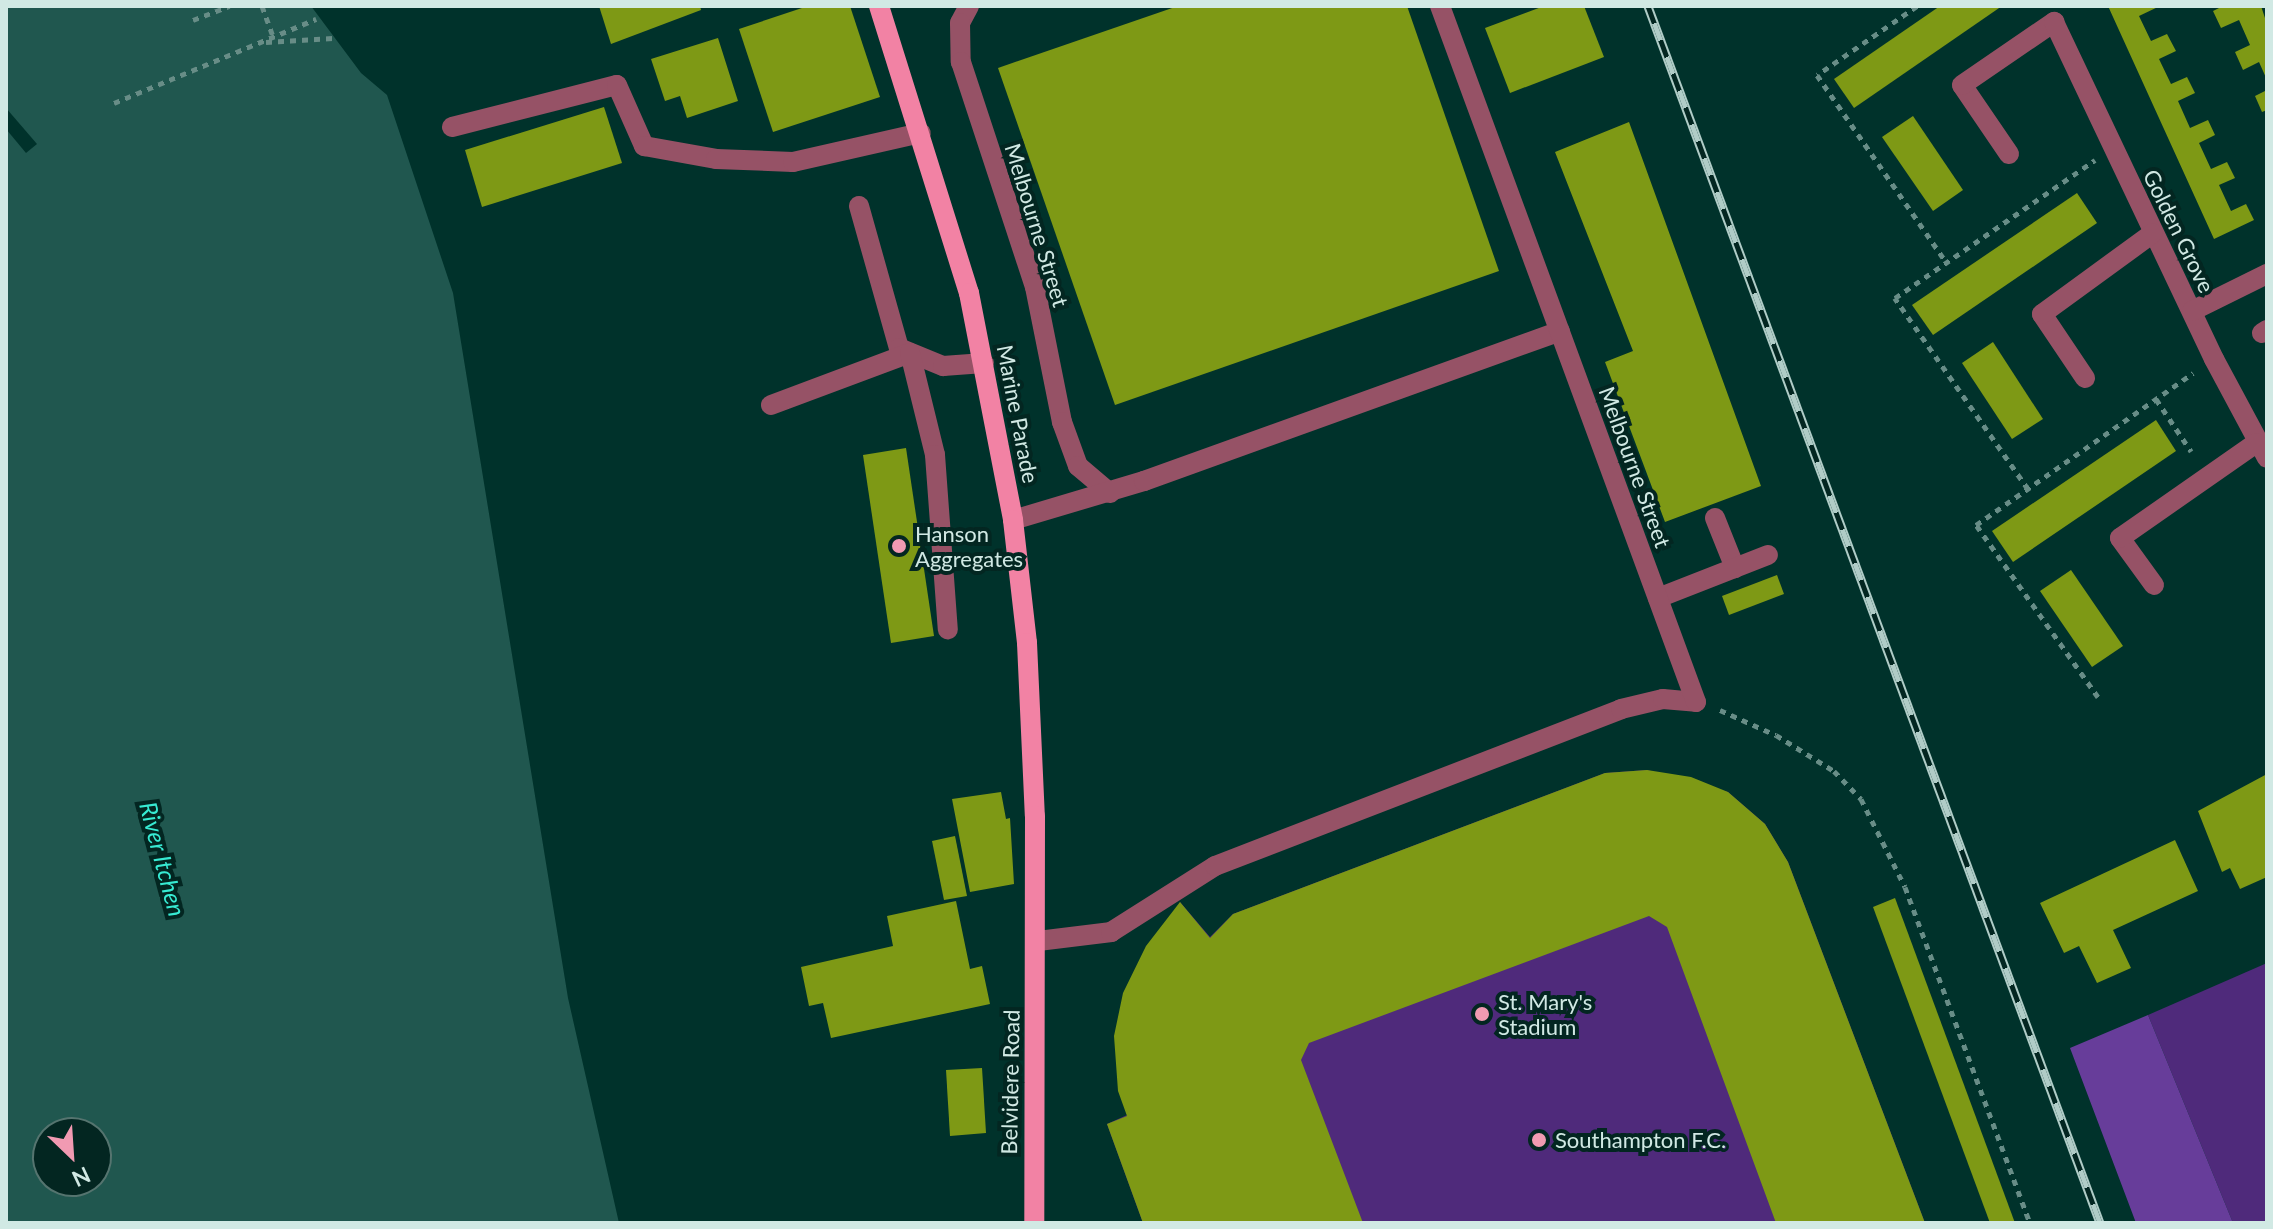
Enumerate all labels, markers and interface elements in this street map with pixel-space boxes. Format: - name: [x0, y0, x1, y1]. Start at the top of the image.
- street label: Melbourne Street: [1000, 140, 1074, 310]
- street label: Golden Grove: [2138, 165, 2220, 297]
- street label: Marine Parade: [992, 343, 1044, 485]
- street label: Melbourne Street: [1594, 383, 1676, 551]
- place label: Hanson Aggregates: [915, 520, 1023, 572]
- marker: Hanson Aggregates: [890, 537, 908, 555]
- water label: River Itchen: [134, 798, 192, 920]
- place label: St. Mary's Stadium: [1498, 988, 1592, 1040]
- marker: St. Mary's Stadium: [1473, 1005, 1491, 1023]
- street label: Belvidere Road: [996, 1009, 1024, 1155]
- north arrow: [32, 1117, 112, 1197]
- place label: Southampton F.C.: [1555, 1127, 1726, 1153]
- marker: Southampton F.C.: [1530, 1131, 1548, 1149]
- text: N: [68, 1162, 95, 1193]

